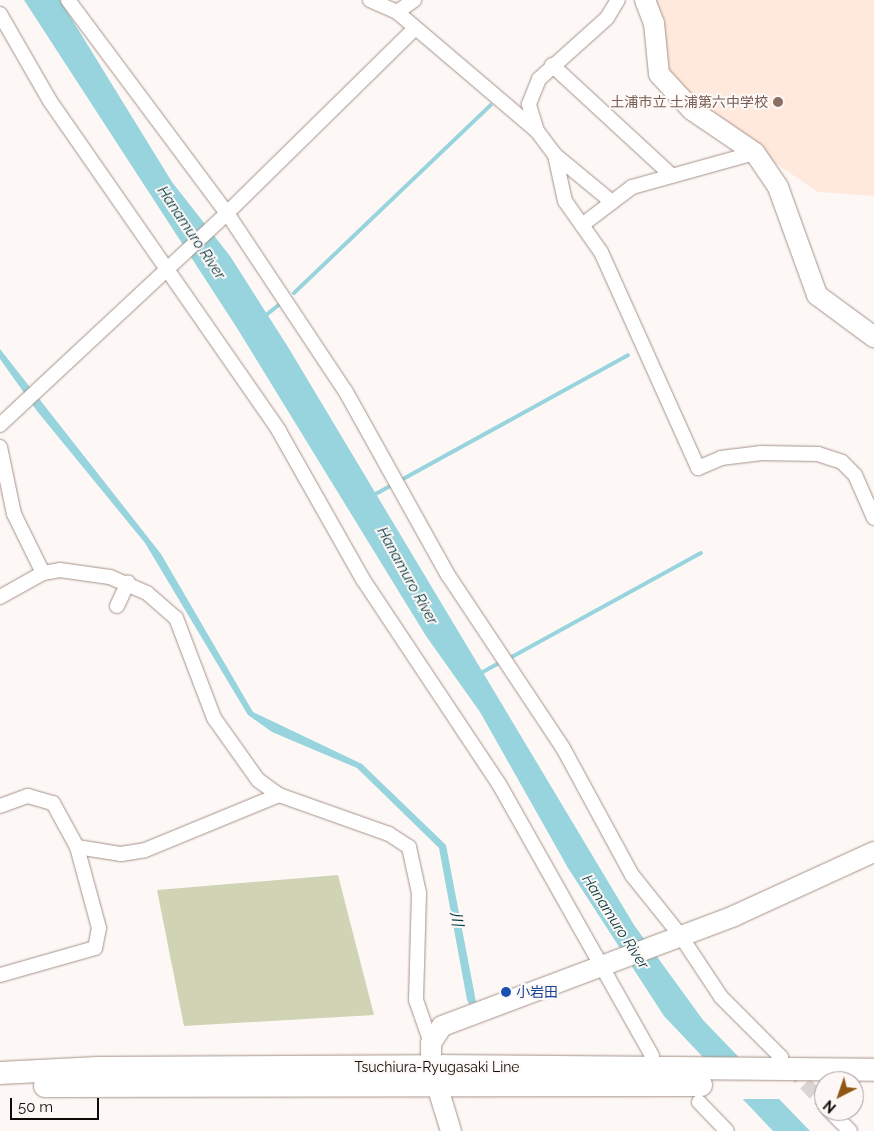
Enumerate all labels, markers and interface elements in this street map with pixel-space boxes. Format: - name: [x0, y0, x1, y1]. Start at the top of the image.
- place label: 土浦市立 土浦第六中学校: [610, 94, 768, 110]
- marker: 土浦市立 土浦第六中学校: [772, 96, 784, 108]
- water label: Hanamuro River: [153, 183, 229, 283]
- water label: Hanamuro River: [373, 524, 441, 628]
- water label: Hanamuro River: [578, 872, 652, 972]
- water label: 川: [446, 910, 466, 928]
- place label: 小岩田: [516, 984, 558, 1000]
- marker: 小岩田: [500, 986, 512, 998]
- street label: Tsuchiura-Ryugasaki Line: [354, 1059, 520, 1075]
- north arrow: [814, 1071, 864, 1121]
- scale bar: [12, 1088, 101, 1120]
- text: N: [821, 1097, 839, 1116]
- text: 50 m: [18, 1098, 53, 1116]

